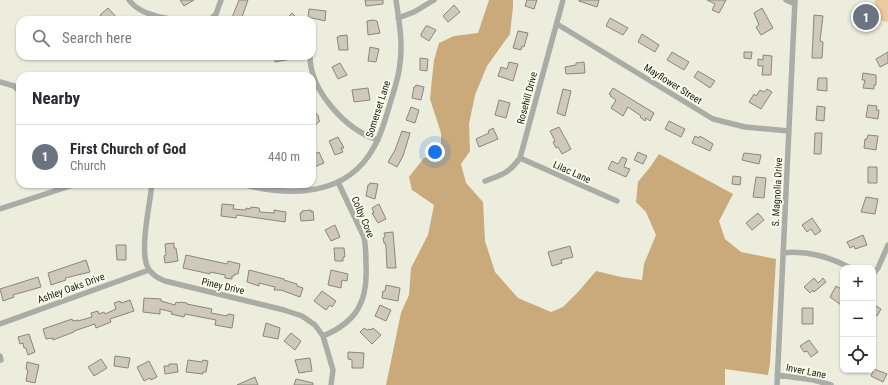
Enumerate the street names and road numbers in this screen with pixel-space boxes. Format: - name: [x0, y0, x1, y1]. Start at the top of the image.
- street label: Mayflower Street: [642, 62, 704, 106]
- street label: Rosehill Drive: [515, 70, 539, 125]
- street label: Somerset Lane: [364, 79, 392, 139]
- street label: S. Magnolia Drive: [770, 157, 784, 227]
- street label: Lilac Lane: [551, 159, 593, 185]
- street label: Colby Cove: [349, 195, 377, 240]
- street label: Ashley Oaks Drive: [36, 271, 106, 305]
- street label: Piney Drive: [200, 276, 246, 296]
- street label: Inver Lane: [785, 362, 827, 380]

